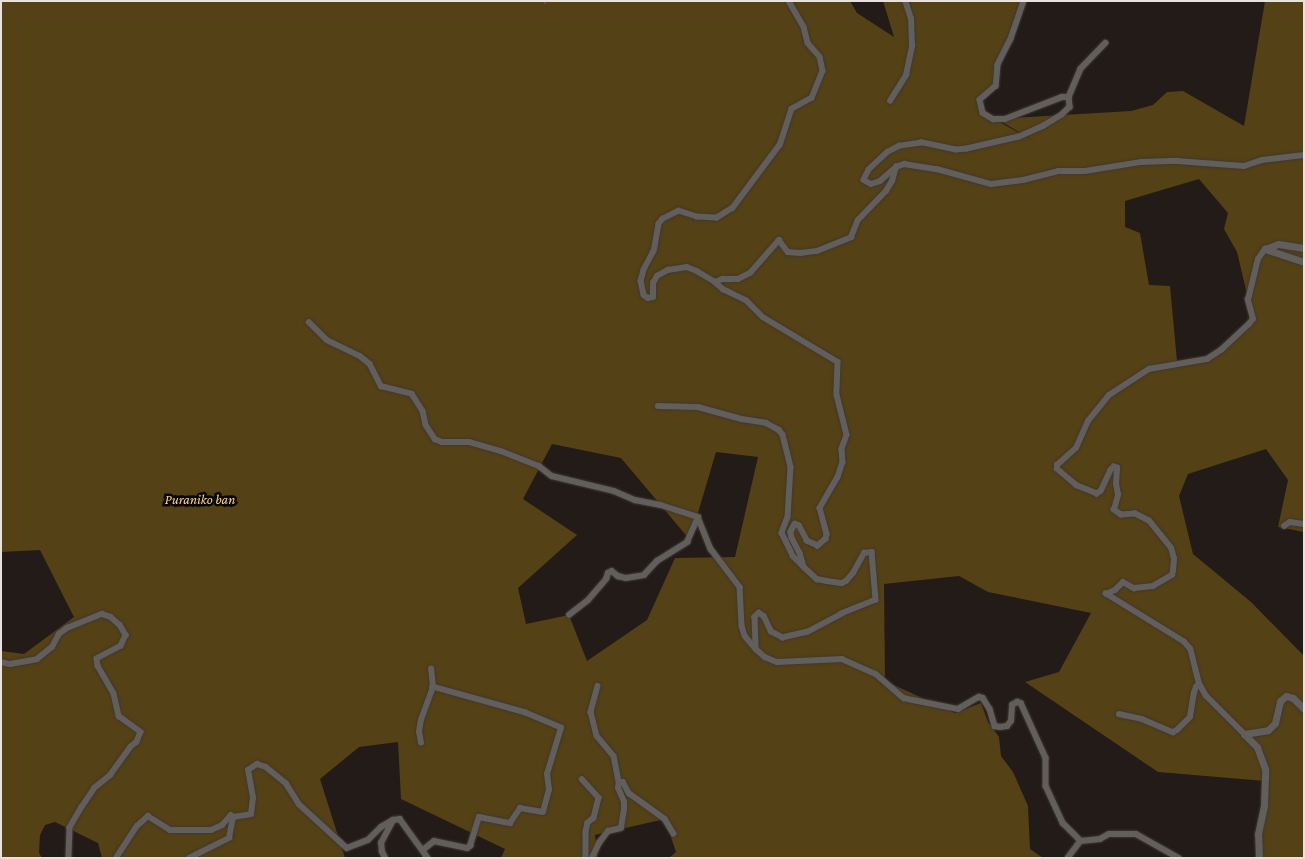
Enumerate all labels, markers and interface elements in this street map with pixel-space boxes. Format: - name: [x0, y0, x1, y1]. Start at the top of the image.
- park label: Puraniko ban: [165, 491, 235, 507]

